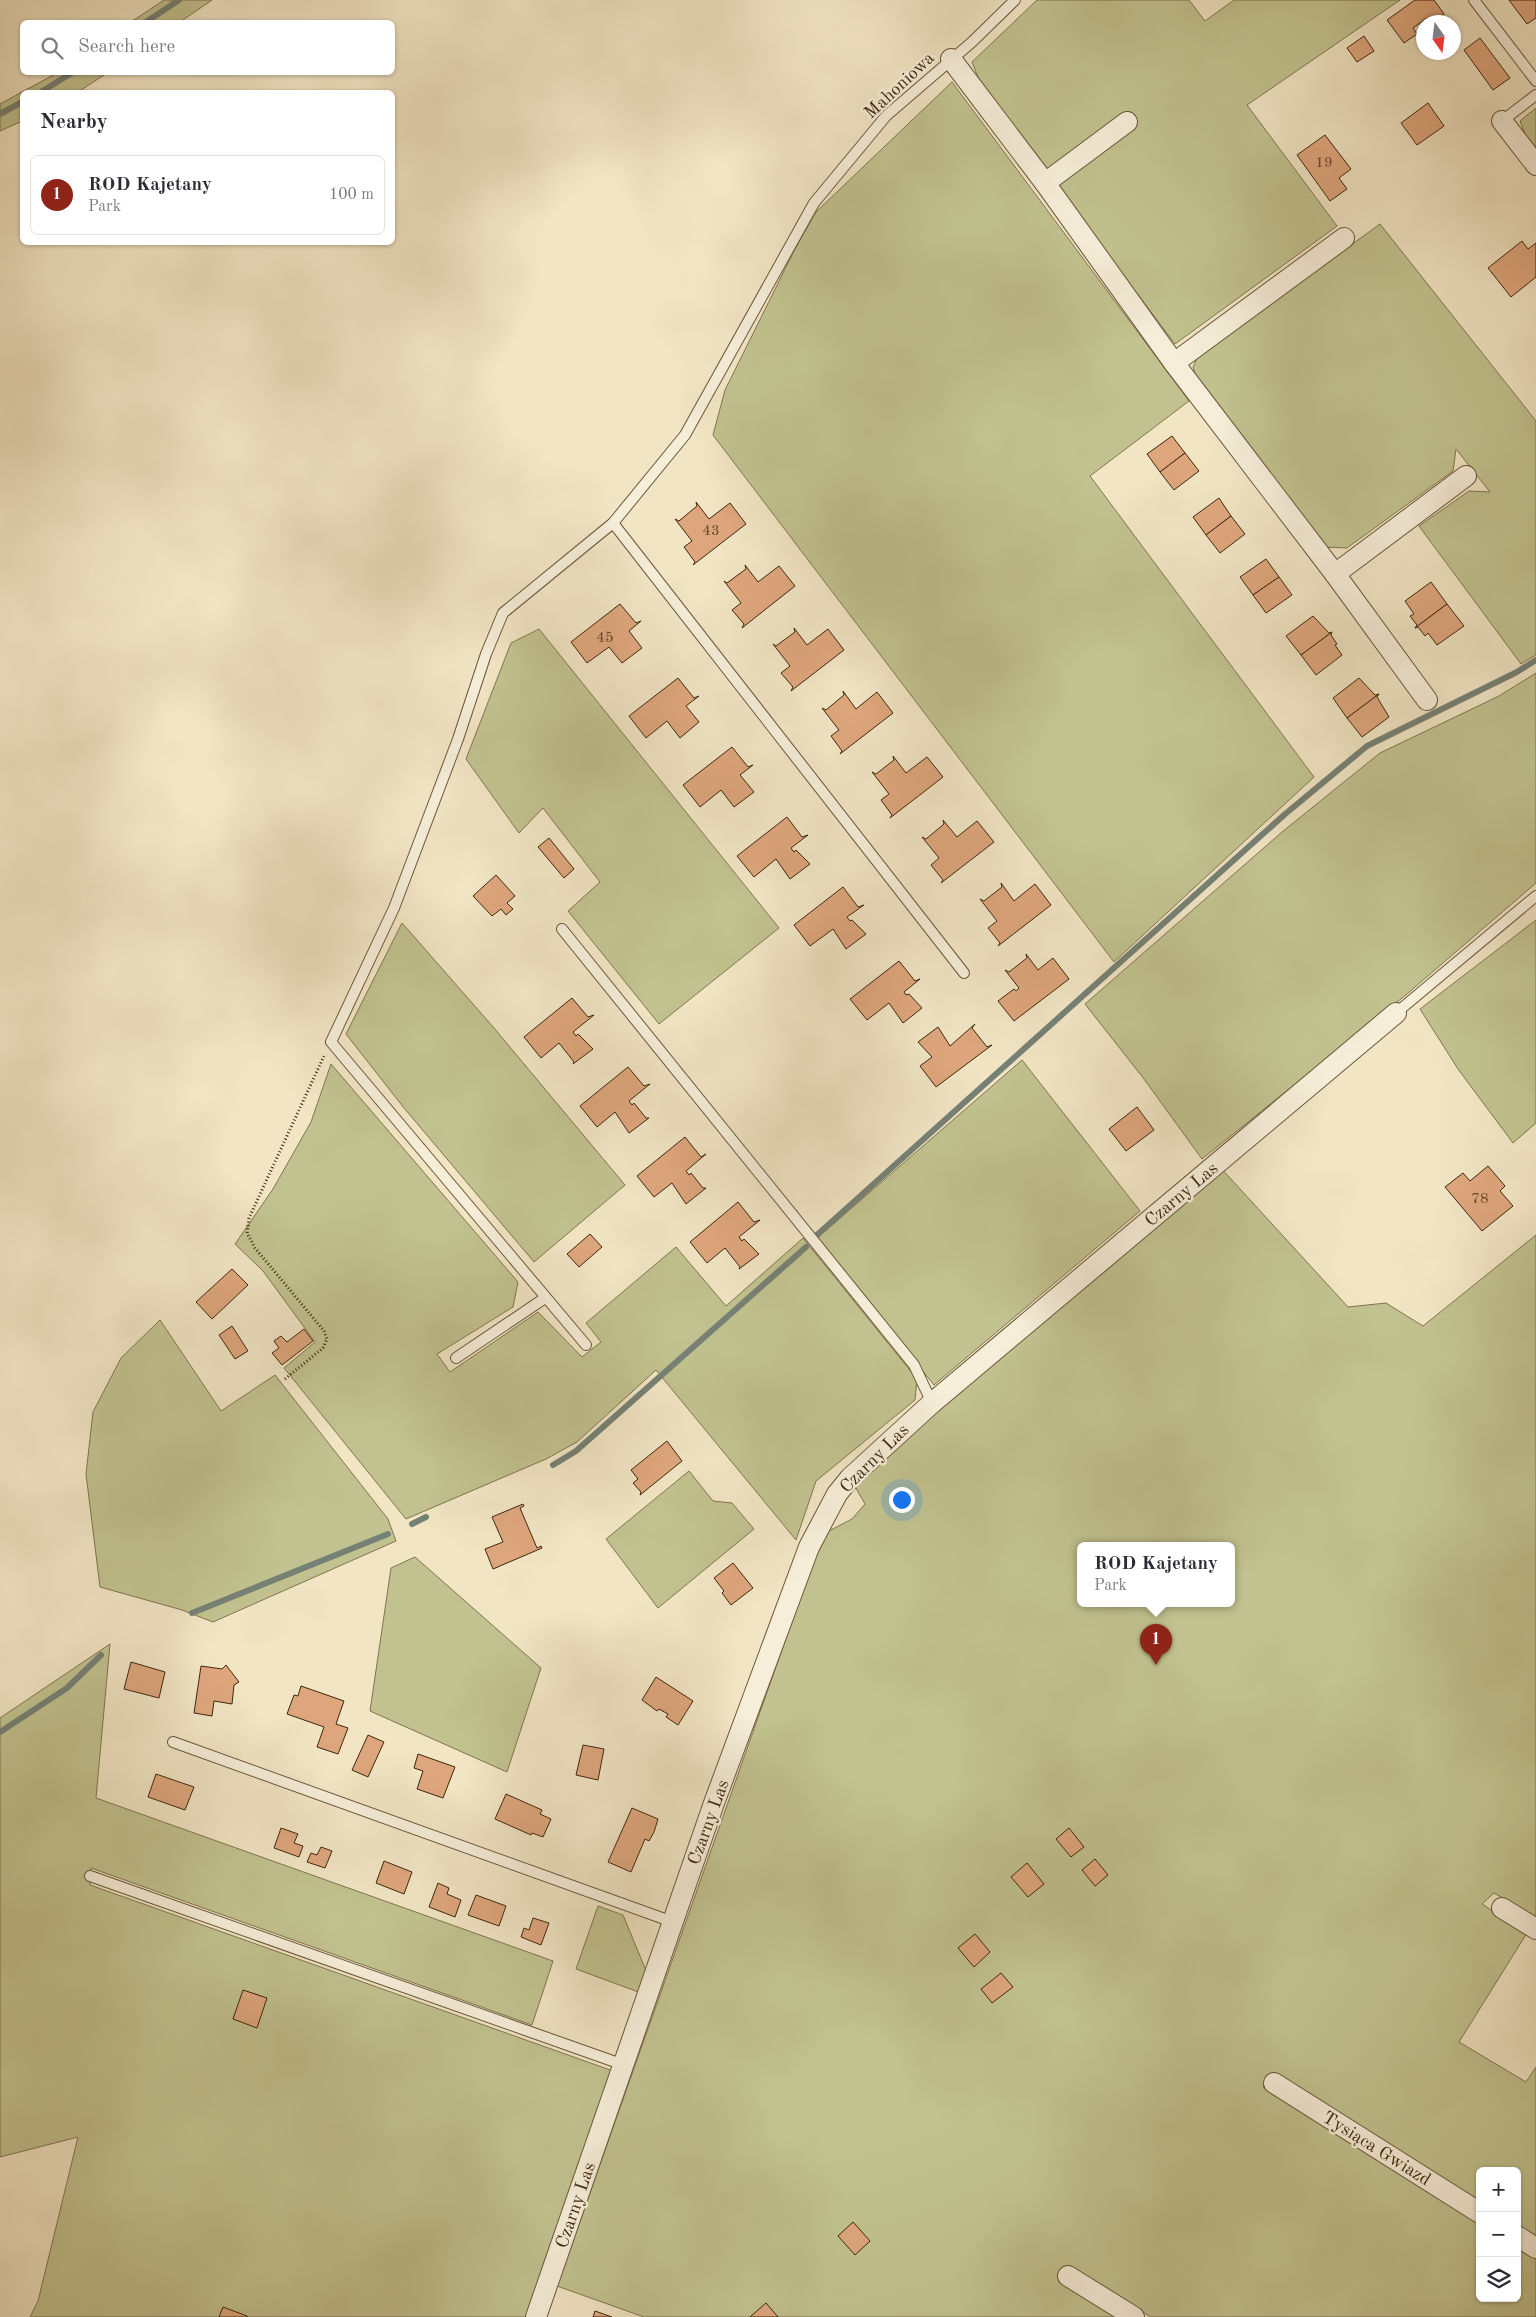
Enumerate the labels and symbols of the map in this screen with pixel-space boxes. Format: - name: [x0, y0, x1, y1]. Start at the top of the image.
- north arrow: [1416, 15, 1461, 60]
- street label: Mahoniowa: [861, 49, 938, 122]
- house number: 19: [1315, 156, 1333, 171]
- house number: 43: [702, 524, 720, 539]
- house number: 45: [596, 631, 614, 646]
- street label: Czarny Las: [1142, 1159, 1222, 1230]
- house number: 78: [1471, 1192, 1489, 1207]
- street label: Czarny Las: [837, 1421, 913, 1497]
- your location: [889, 1487, 915, 1513]
- pin: 1: [1140, 1624, 1172, 1665]
- street label: Czarny Las: [685, 1777, 733, 1867]
- street label: Tysiąca Gwiazd: [1319, 2108, 1434, 2189]
- street label: Czarny Las: [553, 2160, 599, 2250]

